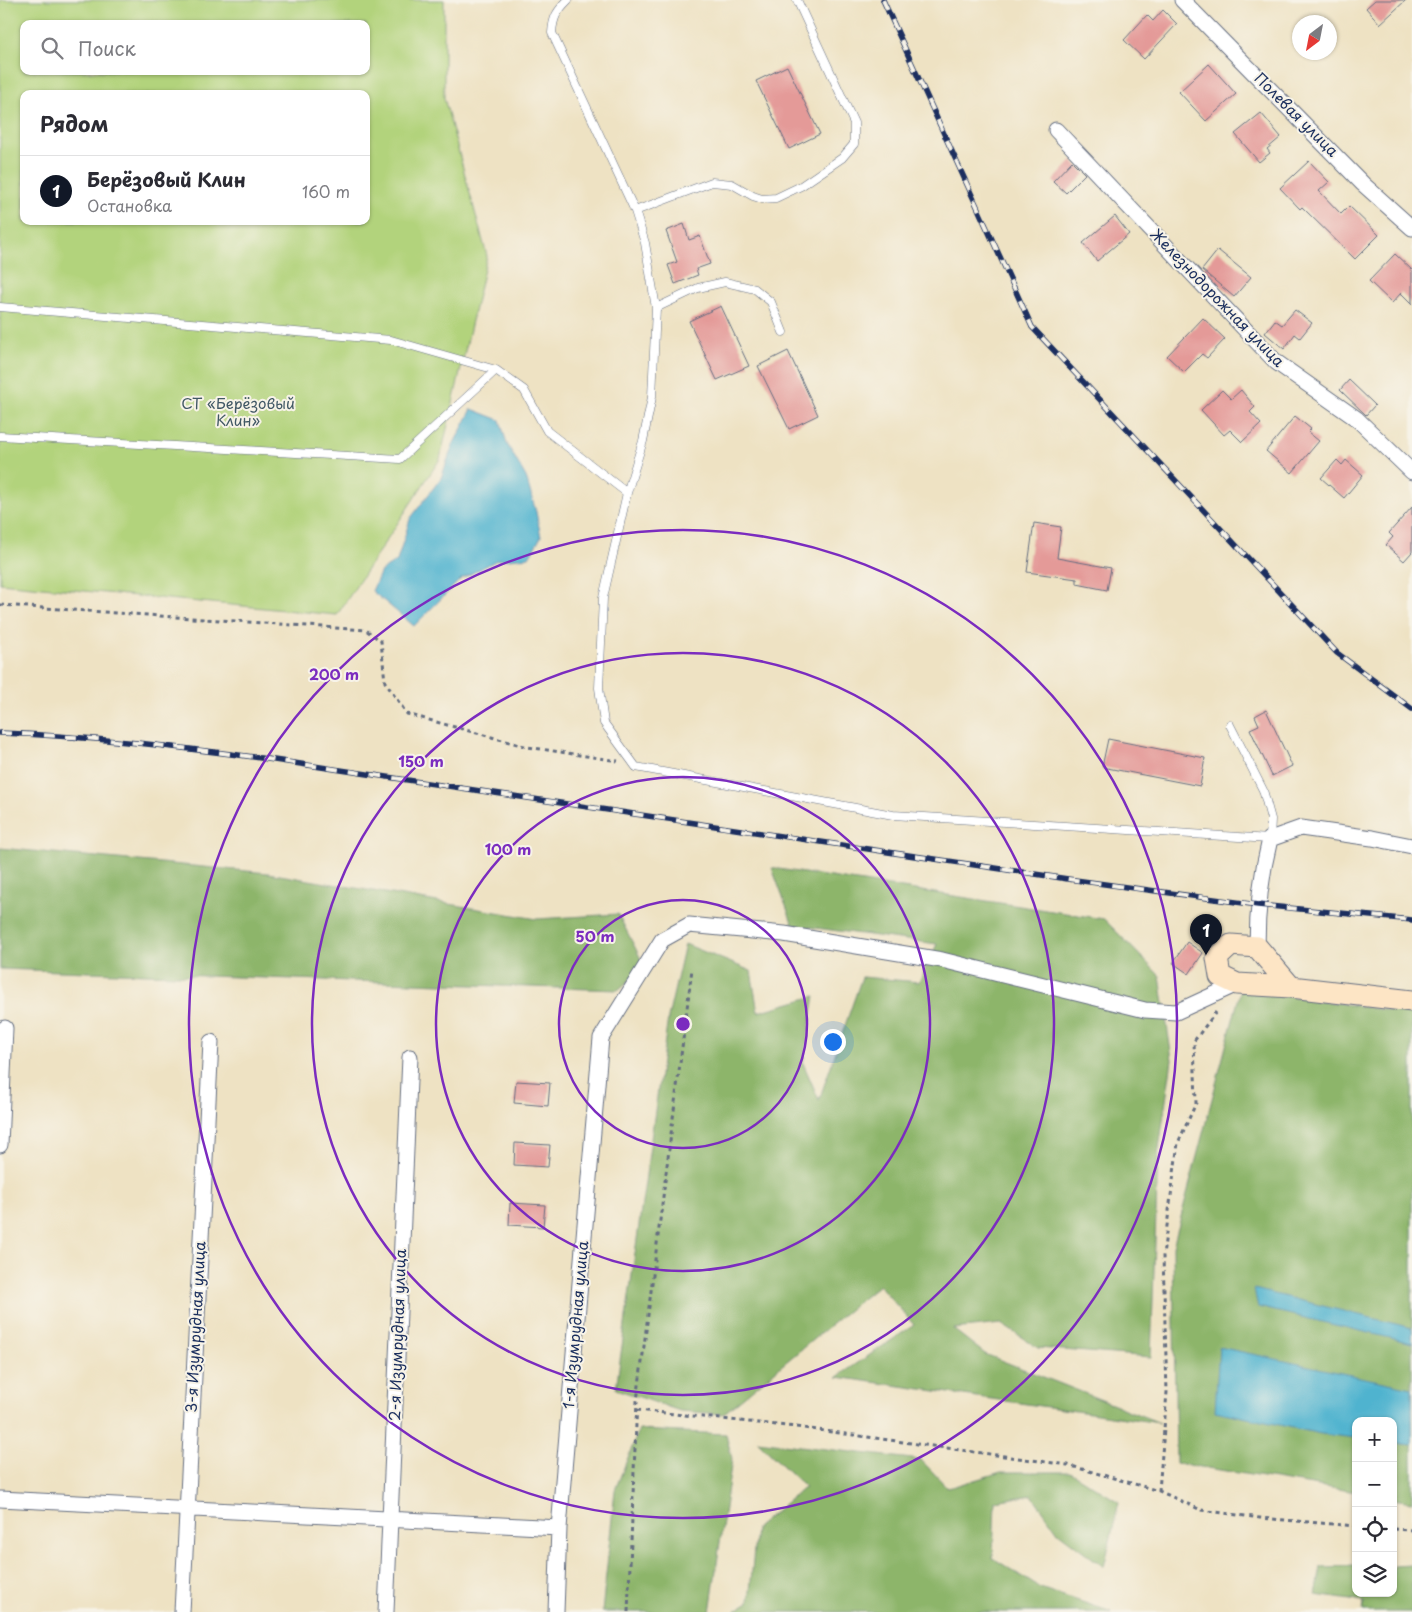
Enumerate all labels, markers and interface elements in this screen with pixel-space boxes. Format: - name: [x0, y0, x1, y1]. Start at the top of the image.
- north arrow: [1292, 15, 1337, 60]
- search box: [20, 20, 370, 75]
- icon: search: [38, 34, 66, 62]
- text: Поиск: [78, 34, 136, 62]
- street label: Полевая улица: [1250, 67, 1345, 162]
- text: Рядом: [40, 107, 108, 139]
- text: Берёзовый Клин: [87, 165, 246, 193]
- text: 1: [52, 179, 60, 203]
- text: 160 m: [302, 179, 350, 203]
- text: Остановка: [87, 193, 172, 217]
- street label: Железнодорожная улица: [1146, 222, 1291, 372]
- park label: СТ «Берёзовый Клин»: [181, 391, 295, 431]
- text: 200 m: [309, 662, 359, 685]
- text: 150 m: [398, 749, 444, 772]
- text: 100 m: [485, 837, 531, 860]
- pin: 1: [1190, 914, 1222, 955]
- text: 50 m: [576, 924, 614, 947]
- centre of rings: [674, 1015, 692, 1033]
- your location: [820, 1029, 846, 1055]
- street label: 1-я Изумрудная улица: [556, 1239, 593, 1410]
- street label: 3-я Изумрудная улица: [179, 1240, 211, 1413]
- street label: 2-я Изумрудная улица: [382, 1248, 411, 1421]
- map controls: [1352, 1417, 1397, 1597]
- button: +: [1352, 1417, 1397, 1462]
- button: −: [1352, 1462, 1397, 1507]
- button: locate: [1352, 1507, 1397, 1552]
- button: layers: [1352, 1552, 1397, 1597]

